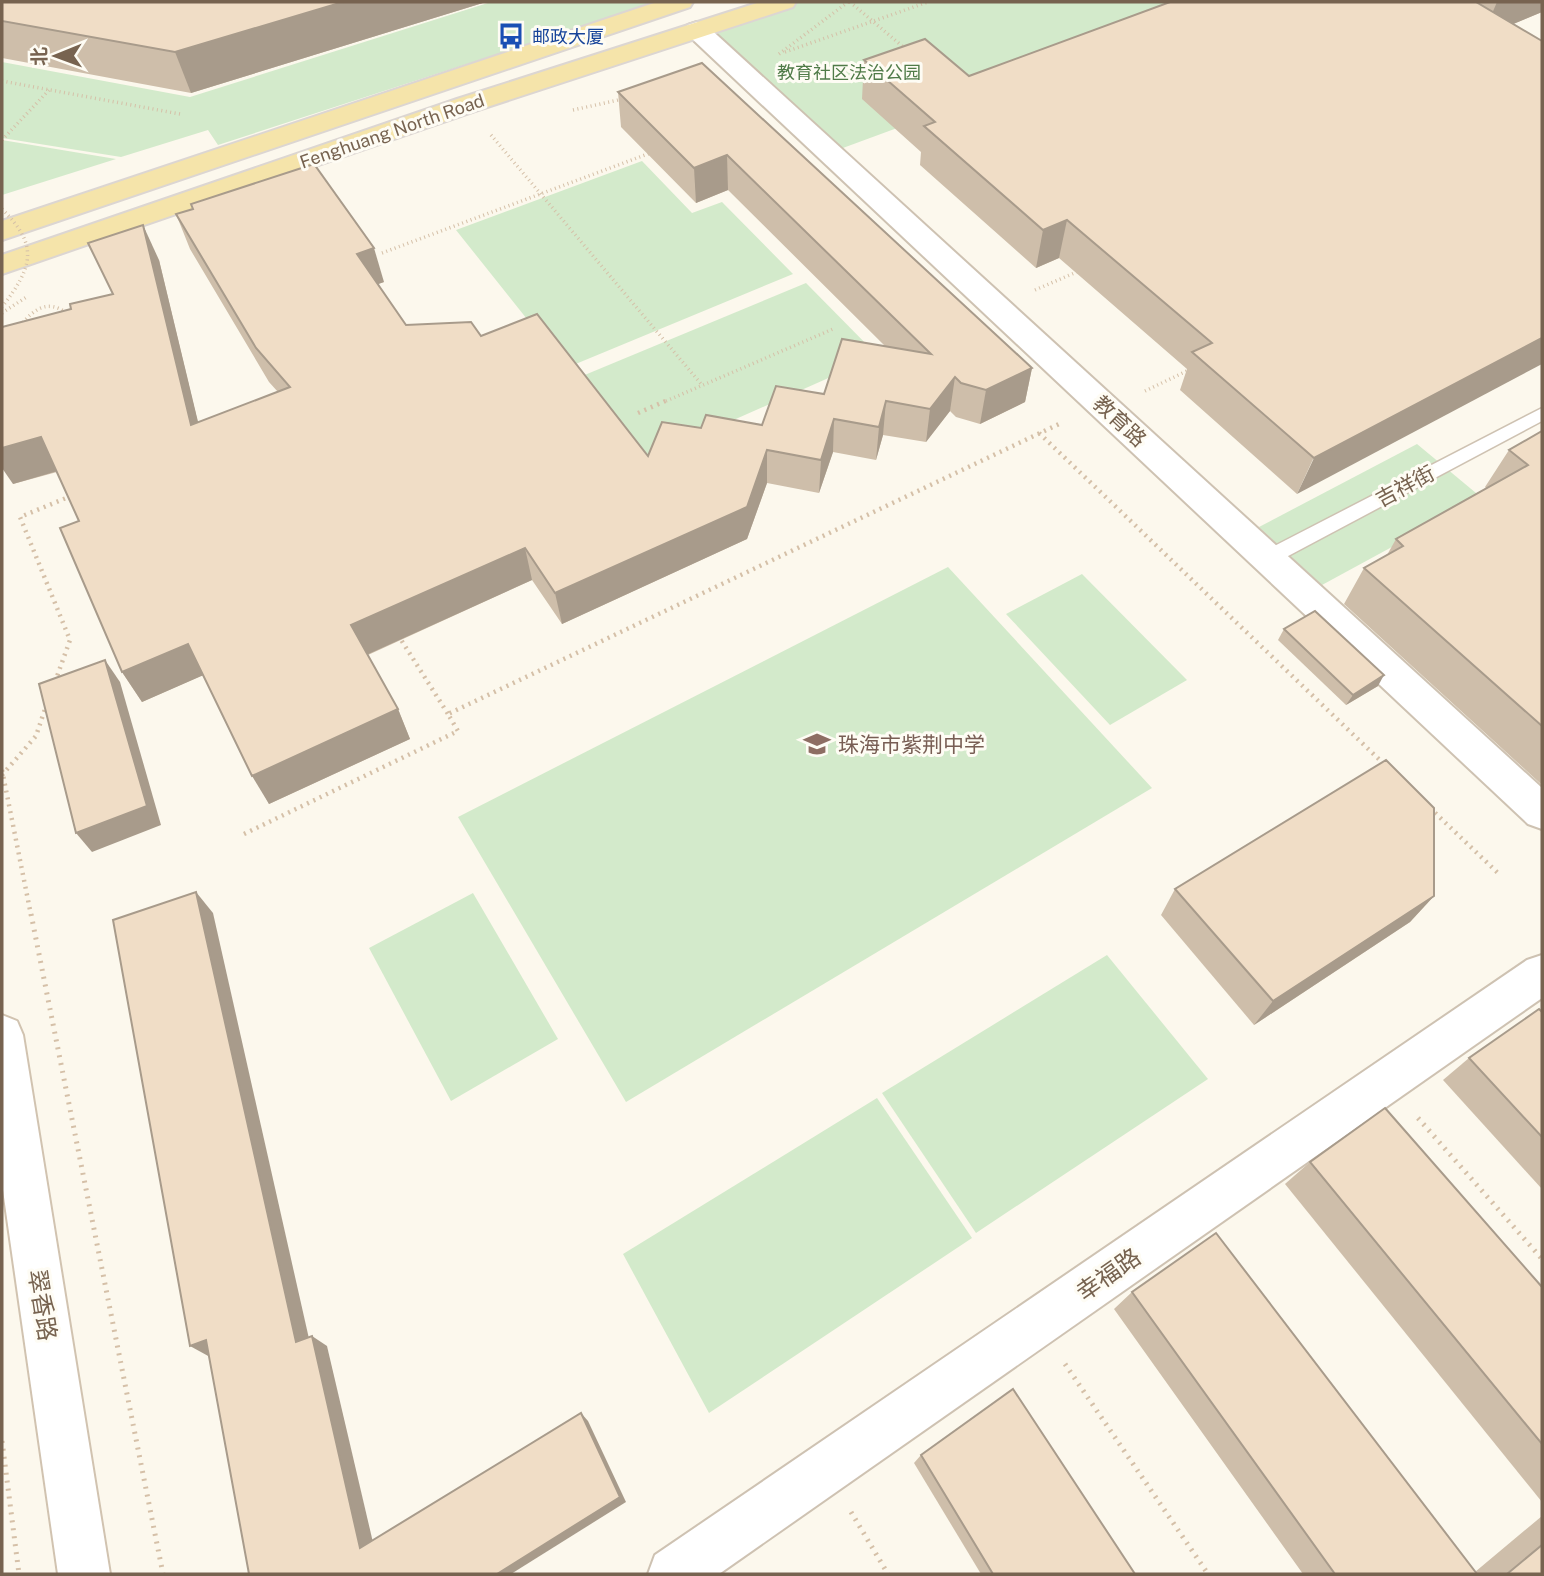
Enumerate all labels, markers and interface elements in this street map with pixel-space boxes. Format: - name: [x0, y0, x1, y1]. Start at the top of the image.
- north arrow: [21, 21, 91, 91]
- bus stop icon: 邮政大厦: [496, 21, 526, 51]
- place label: 邮政大厦: [532, 26, 604, 47]
- text: 北: [28, 47, 50, 66]
- park label: 教育社区法治公园: [777, 62, 921, 83]
- street label: Fenghuang North Road: [297, 90, 487, 172]
- street label: 教育路: [1088, 390, 1152, 452]
- street label: 吉祥街: [1371, 460, 1439, 512]
- school or university icon: 珠海市紫荆中学: [802, 729, 832, 759]
- place label: 珠海市紫荆中学: [838, 732, 985, 757]
- street label: 幸福路: [1070, 1242, 1146, 1306]
- street label: 翠香路: [24, 1267, 62, 1343]

